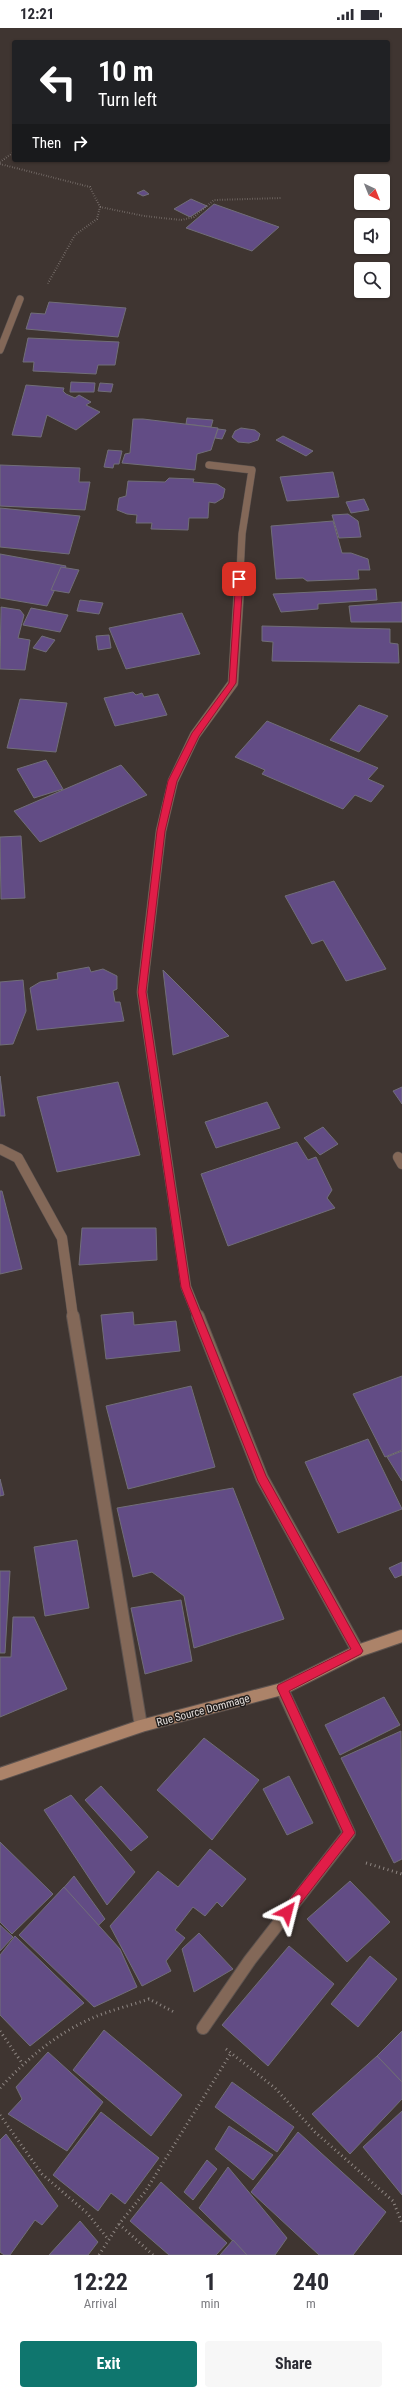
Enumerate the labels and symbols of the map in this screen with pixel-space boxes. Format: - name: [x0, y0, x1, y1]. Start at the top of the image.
- north arrow: [354, 174, 390, 210]
- pin: [222, 562, 256, 596]
- street label: Rue Source Dommage: [155, 1692, 251, 1729]
- position arrow: [266, 1891, 308, 1933]

